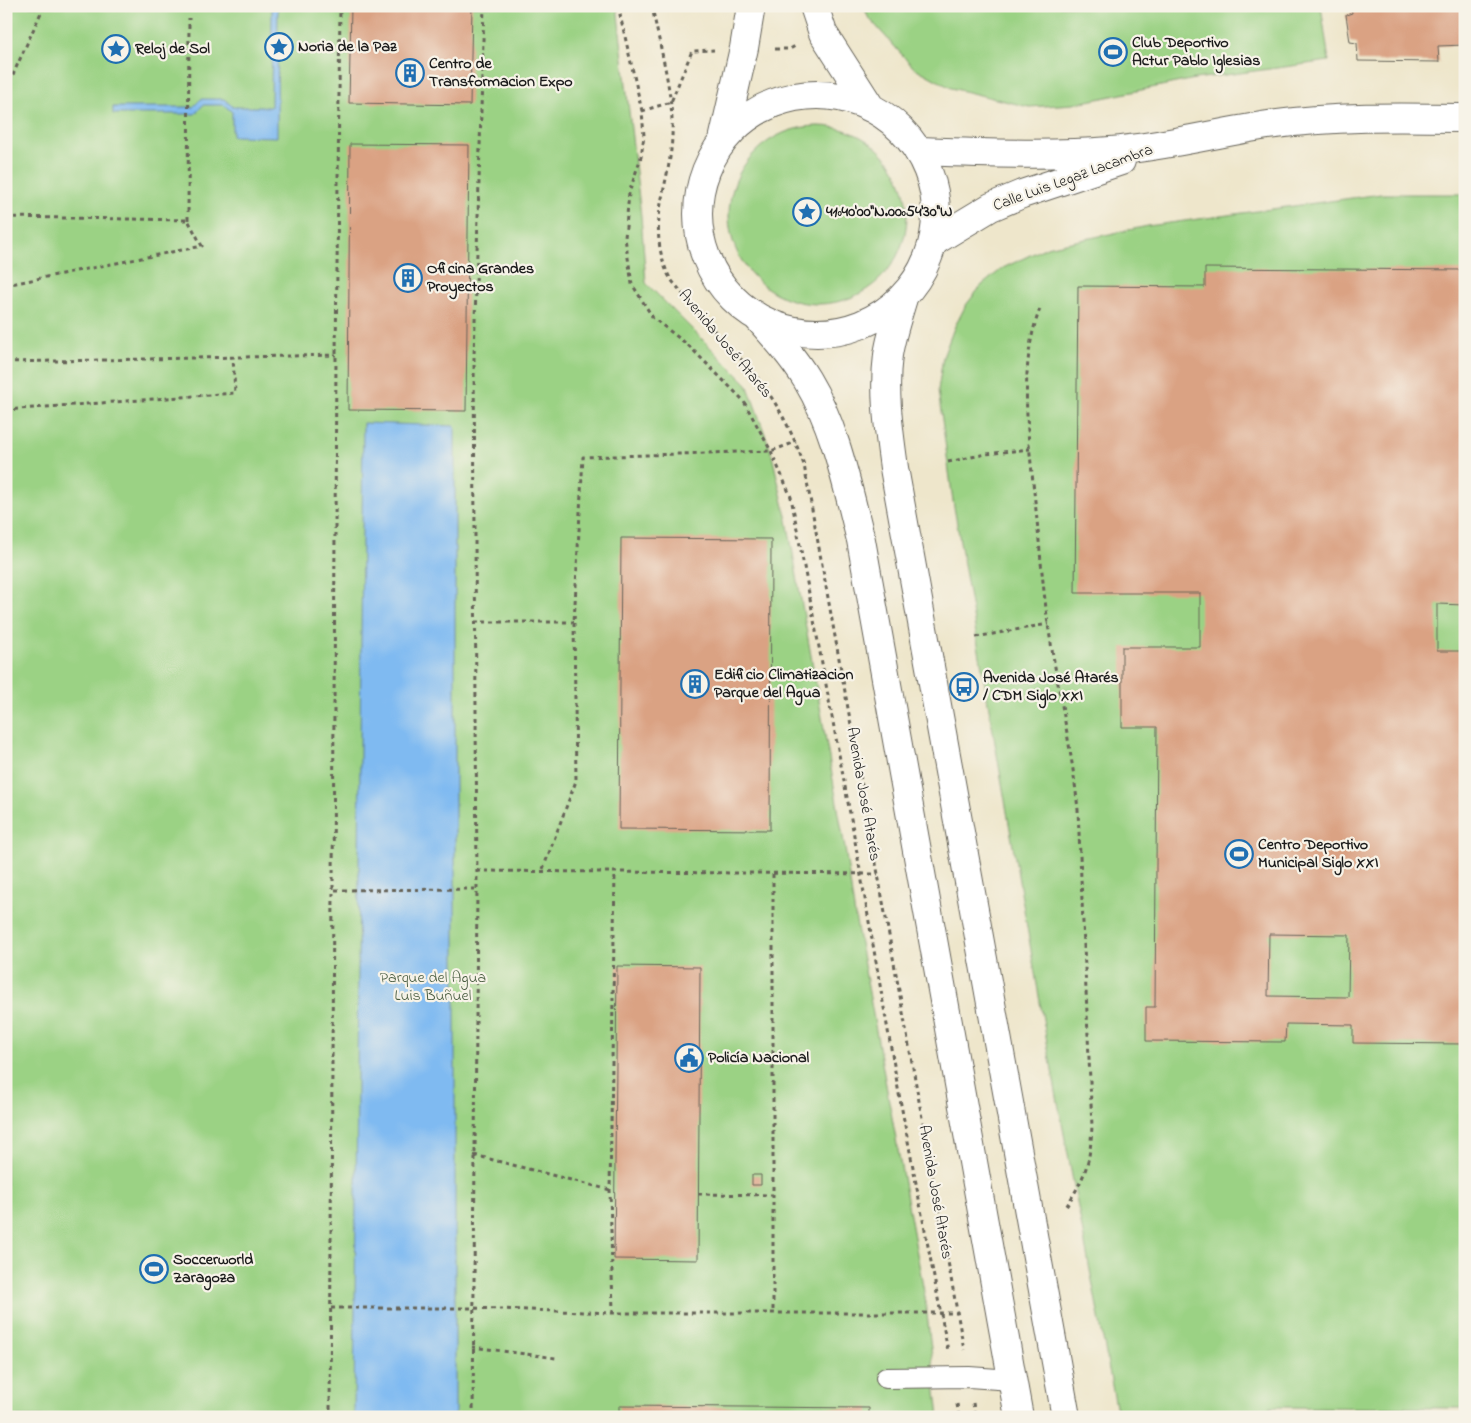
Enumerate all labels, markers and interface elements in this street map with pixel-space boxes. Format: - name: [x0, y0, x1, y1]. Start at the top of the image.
- place label: Club Deportivo Actur Pablo Iglesias: [1132, 31, 1260, 74]
- place icon: Noria de la Paz: [264, 32, 294, 62]
- place icon: Reloj de Sol: [101, 34, 131, 64]
- place label: Noria de la Paz: [298, 35, 398, 59]
- place label: Reloj de Sol: [134, 37, 210, 61]
- sports icon: Club Deportivo Actur Pablo Iglesias: [1098, 37, 1128, 67]
- place label: Centro de Transformacion Expo: [429, 52, 573, 94]
- building icon: Centro de Transformacion Expo: [395, 58, 425, 88]
- street label: Calle Luis Legaz Lacambra: [990, 138, 1156, 218]
- place icon: 41º40'00''N.00º54'30''W: [792, 197, 822, 227]
- place label: 41º40'00''N.00º54'30''W: [825, 200, 952, 224]
- place label: Oficina Grandes Proyectos: [427, 257, 534, 300]
- building icon: Oficina Grandes Proyectos: [393, 263, 423, 293]
- street label: Avenida José Atarés: [672, 284, 778, 404]
- place label: Edificio Climatizacion Parque del Agua: [714, 663, 853, 706]
- place label: Avenida José Atarés / CDM Siglo XXI: [982, 666, 1119, 709]
- building icon: Edificio Climatizacion Parque del Agua: [680, 669, 710, 699]
- bus stop icon: Avenida José Atarés / CDM Siglo XXI: [949, 672, 979, 702]
- street label: Avenida José Atarés: [839, 725, 887, 863]
- place label: Centro Deportivo Municipal Siglo XXI: [1258, 833, 1379, 876]
- sports icon: Centro Deportivo Municipal Siglo XXI: [1224, 839, 1254, 869]
- park label: Parque del Agua Luis Buñuel: [380, 966, 486, 1008]
- public building icon: Policía Nacional: [674, 1043, 704, 1073]
- place label: Policía Nacional: [708, 1046, 810, 1070]
- street label: Avenida José Atarés: [911, 1123, 959, 1261]
- place label: Soccerworld Zaragoza: [173, 1248, 253, 1291]
- sports icon: Soccerworld Zaragoza: [139, 1254, 169, 1284]

